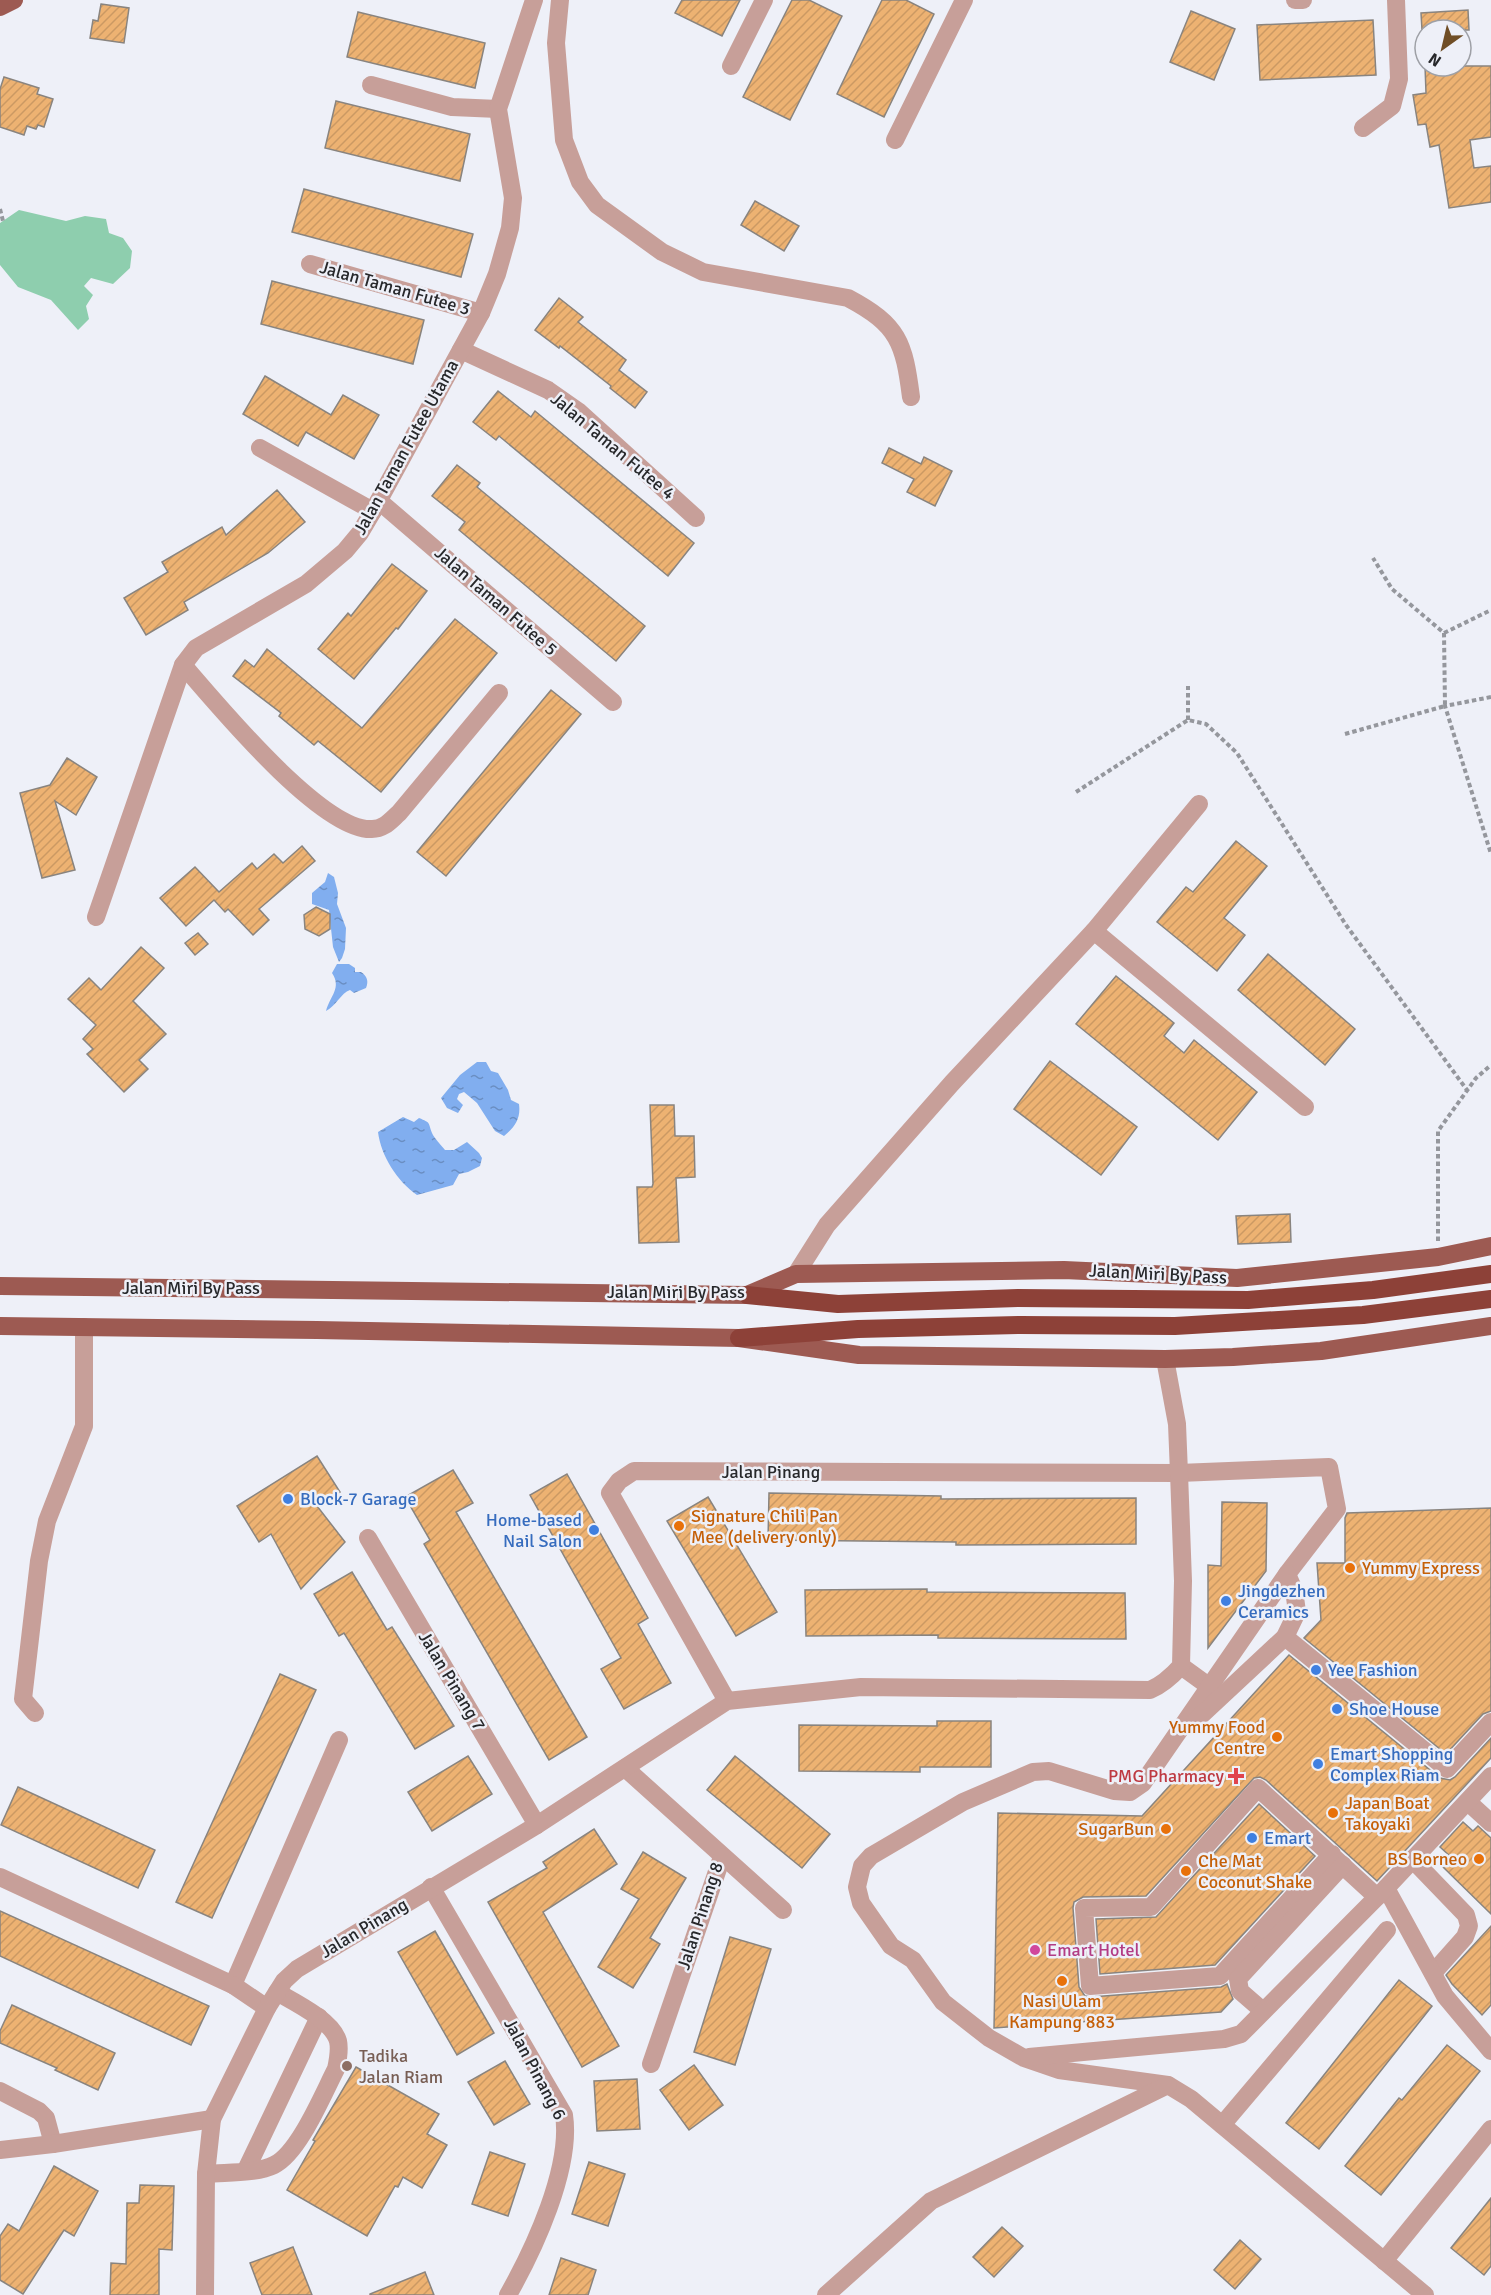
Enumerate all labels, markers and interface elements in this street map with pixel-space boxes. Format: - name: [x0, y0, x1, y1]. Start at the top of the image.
- north arrow: [1413, 18, 1473, 78]
- text: N: [1425, 48, 1445, 71]
- street label: Jalan Taman Futee 3: [317, 256, 473, 320]
- street label: Jalan Taman Futee Utama: [349, 356, 463, 538]
- street label: Jalan Taman Futee 4: [546, 388, 680, 505]
- street label: Jalan Taman Futee 5: [430, 542, 562, 660]
- street label: Jalan Miri By Pass: [1089, 1259, 1228, 1289]
- street label: Jalan Miri By Pass: [122, 1277, 260, 1299]
- street label: Jalan Miri By Pass: [607, 1281, 745, 1303]
- street label: Jalan Pinang: [722, 1461, 820, 1483]
- place label: Block-7 Garage: [300, 1488, 416, 1510]
- marker: Block-7 Garage: [281, 1492, 295, 1506]
- place label: Signature Chili Pan Mee (delivery only): [691, 1505, 838, 1548]
- place label: Home-based Nail Salon: [486, 1509, 582, 1552]
- marker: Signature Chili Pan Mee (delivery only): [672, 1519, 686, 1533]
- marker: Home-based Nail Salon: [587, 1523, 601, 1537]
- place label: Yummy Express: [1362, 1557, 1480, 1579]
- marker: Yummy Express: [1343, 1561, 1357, 1575]
- place label: Jingdezhen Ceramics: [1238, 1580, 1326, 1623]
- marker: Jingdezhen Ceramics: [1219, 1594, 1233, 1608]
- street label: Jalan Pinang 7: [414, 1627, 490, 1735]
- place label: Yee Fashion: [1328, 1659, 1418, 1681]
- marker: Yee Fashion: [1309, 1663, 1323, 1677]
- place label: Shoe House: [1349, 1698, 1439, 1720]
- marker: Shoe House: [1330, 1702, 1344, 1716]
- place label: Yummy Food Centre: [1169, 1716, 1265, 1759]
- marker: Yummy Food Centre: [1270, 1730, 1284, 1744]
- place label: Emart Shopping Complex Riam: [1330, 1743, 1453, 1786]
- marker: Emart Shopping Complex Riam: [1311, 1757, 1325, 1771]
- place label: PMG Pharmacy: [1108, 1765, 1225, 1787]
- marker: PMG Pharmacy: [1229, 1769, 1243, 1783]
- place label: Japan Boat Takoyaki: [1345, 1792, 1430, 1835]
- marker: Japan Boat Takoyaki: [1326, 1806, 1340, 1820]
- place label: SugarBun: [1078, 1818, 1154, 1840]
- marker: SugarBun: [1159, 1822, 1173, 1836]
- place label: Emart: [1264, 1827, 1311, 1849]
- marker: Emart: [1245, 1831, 1259, 1845]
- place label: BS Borneo: [1387, 1848, 1467, 1870]
- place label: Che Mat Coconut Shake: [1198, 1850, 1312, 1893]
- marker: BS Borneo: [1472, 1852, 1486, 1866]
- street label: Jalan Pinang 8: [672, 1859, 728, 1973]
- marker: Che Mat Coconut Shake: [1179, 1864, 1193, 1878]
- street label: Jalan Pinang: [316, 1893, 412, 1963]
- place label: Emart Hotel: [1047, 1939, 1140, 1961]
- marker: Emart Hotel: [1028, 1943, 1042, 1957]
- marker: Nasi Ulam Kampung 883: [1055, 1974, 1069, 1988]
- place label: Nasi Ulam Kampung 883: [1009, 1990, 1115, 2033]
- street label: Jalan Pinang 6: [499, 2014, 571, 2124]
- place label: Tadika Jalan Riam: [359, 2045, 443, 2088]
- marker: Tadika Jalan Riam: [340, 2059, 354, 2073]

